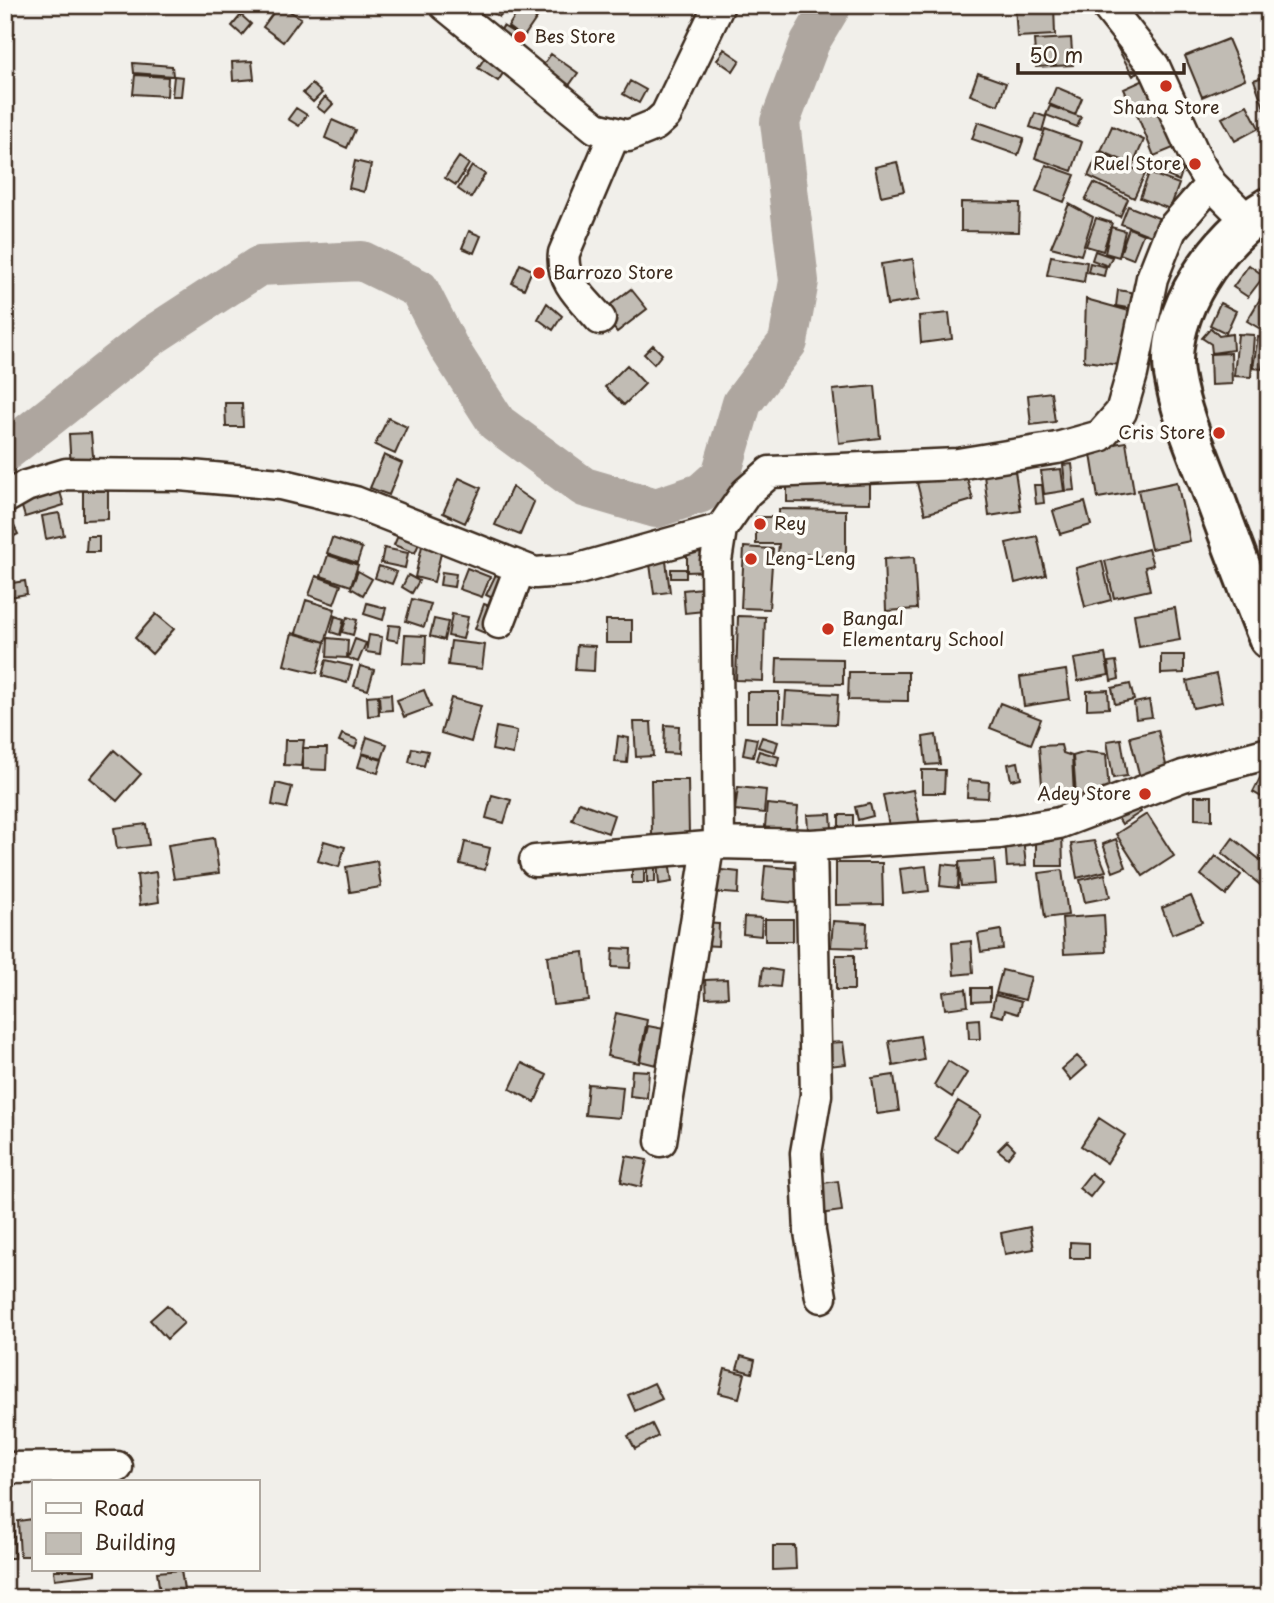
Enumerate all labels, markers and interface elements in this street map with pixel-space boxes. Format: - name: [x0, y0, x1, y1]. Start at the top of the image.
- place label: Bes Store: [534, 22, 615, 49]
- marker: Bes Store: [512, 29, 528, 45]
- scale bar: [1018, 32, 1185, 76]
- text: 50 m: [1029, 38, 1083, 70]
- marker: Shana Store: [1158, 78, 1174, 94]
- place label: Shana Store: [1112, 93, 1220, 120]
- place label: Ruel Store: [1093, 149, 1181, 176]
- marker: Ruel Store: [1187, 156, 1203, 172]
- place label: Barrozo Store: [553, 258, 673, 285]
- marker: Barrozo Store: [531, 265, 547, 281]
- place label: Cris Store: [1118, 418, 1205, 445]
- marker: Cris Store: [1211, 425, 1227, 441]
- place label: Rey: [774, 509, 806, 536]
- marker: Rey: [752, 516, 768, 532]
- place label: Leng-Leng: [765, 544, 856, 571]
- marker: Leng-Leng: [743, 551, 759, 567]
- place label: Bangal Elementary School: [842, 604, 1004, 652]
- marker: Bangal Elementary School: [820, 621, 836, 637]
- place label: Adey Store: [1037, 779, 1131, 806]
- marker: Adey Store: [1137, 786, 1153, 802]
- legend: [32, 1480, 259, 1572]
- text: Road: [94, 1491, 145, 1523]
- text: Building: [94, 1525, 176, 1557]

